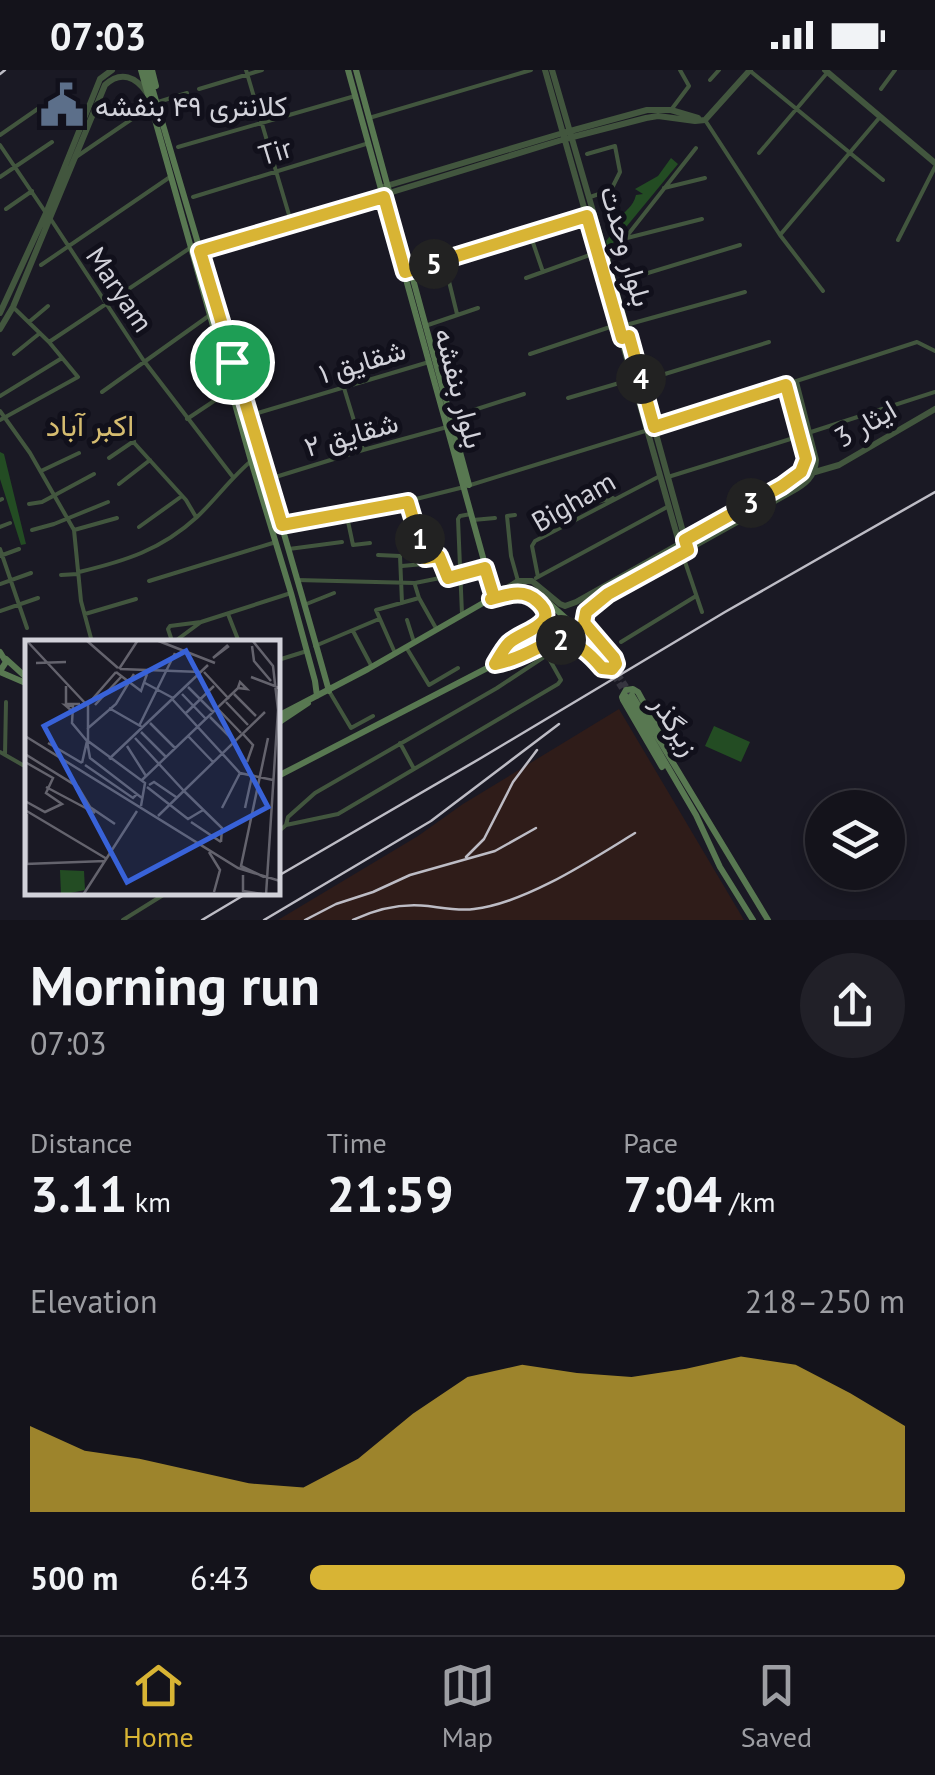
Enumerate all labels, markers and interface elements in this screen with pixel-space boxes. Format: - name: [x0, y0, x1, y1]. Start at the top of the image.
- text: 07:03: [50, 11, 146, 60]
- public building icon: کلانتری ۴۹ بنفشه: [38, 81, 86, 129]
- place label: کلانتری ۴۹ بنفشه: [95, 87, 287, 124]
- street label: Tir: [254, 128, 296, 173]
- street label: بلوار وحدت: [592, 181, 662, 311]
- street label: Maryam: [78, 239, 162, 339]
- pin: 5: [409, 239, 459, 289]
- text: 5: [426, 245, 442, 282]
- pin: [190, 320, 275, 405]
- street label: بلوار بنفشه: [426, 324, 494, 452]
- street label: شقایق ۱: [314, 330, 410, 392]
- icon: arrive: [205, 335, 260, 390]
- pin: 4: [616, 354, 666, 404]
- text: 4: [633, 360, 649, 397]
- street label: ایثار 3: [827, 391, 903, 455]
- street label: شقایق ۲: [300, 403, 402, 465]
- district label: اکبر آباد: [46, 405, 134, 444]
- street label: Bigham: [524, 462, 622, 540]
- pin: 3: [726, 478, 776, 528]
- text: 3: [743, 484, 759, 521]
- pin: 1: [395, 514, 445, 564]
- text: 1: [412, 520, 428, 557]
- pin: 2: [536, 615, 586, 665]
- text: 2: [553, 621, 569, 658]
- inset map: [25, 640, 280, 895]
- street label: زیرگذر: [643, 687, 708, 762]
- map controls: [805, 790, 905, 890]
- button: layers: [805, 790, 905, 890]
- text: Morning run: [30, 949, 320, 1020]
- button: share: [800, 953, 905, 1058]
- text: 07:03: [30, 1022, 107, 1064]
- text: Distance: [30, 1124, 133, 1161]
- text: Time: [327, 1124, 387, 1161]
- text: Pace: [623, 1124, 678, 1161]
- text: 3.11: [30, 1161, 127, 1226]
- text: 21:59: [327, 1161, 454, 1226]
- text: 7:04: [623, 1161, 722, 1226]
- text: km: [127, 1183, 171, 1220]
- text: /km: [722, 1183, 775, 1220]
- text: Elevation: [30, 1280, 157, 1322]
- text: 218–250 m: [745, 1280, 905, 1322]
- text: 500 m: [30, 1557, 118, 1599]
- text: 6:43: [190, 1557, 249, 1599]
- tab: Home: [123, 1658, 194, 1755]
- tab: Map: [440, 1658, 495, 1755]
- tab: Saved: [741, 1658, 812, 1755]

